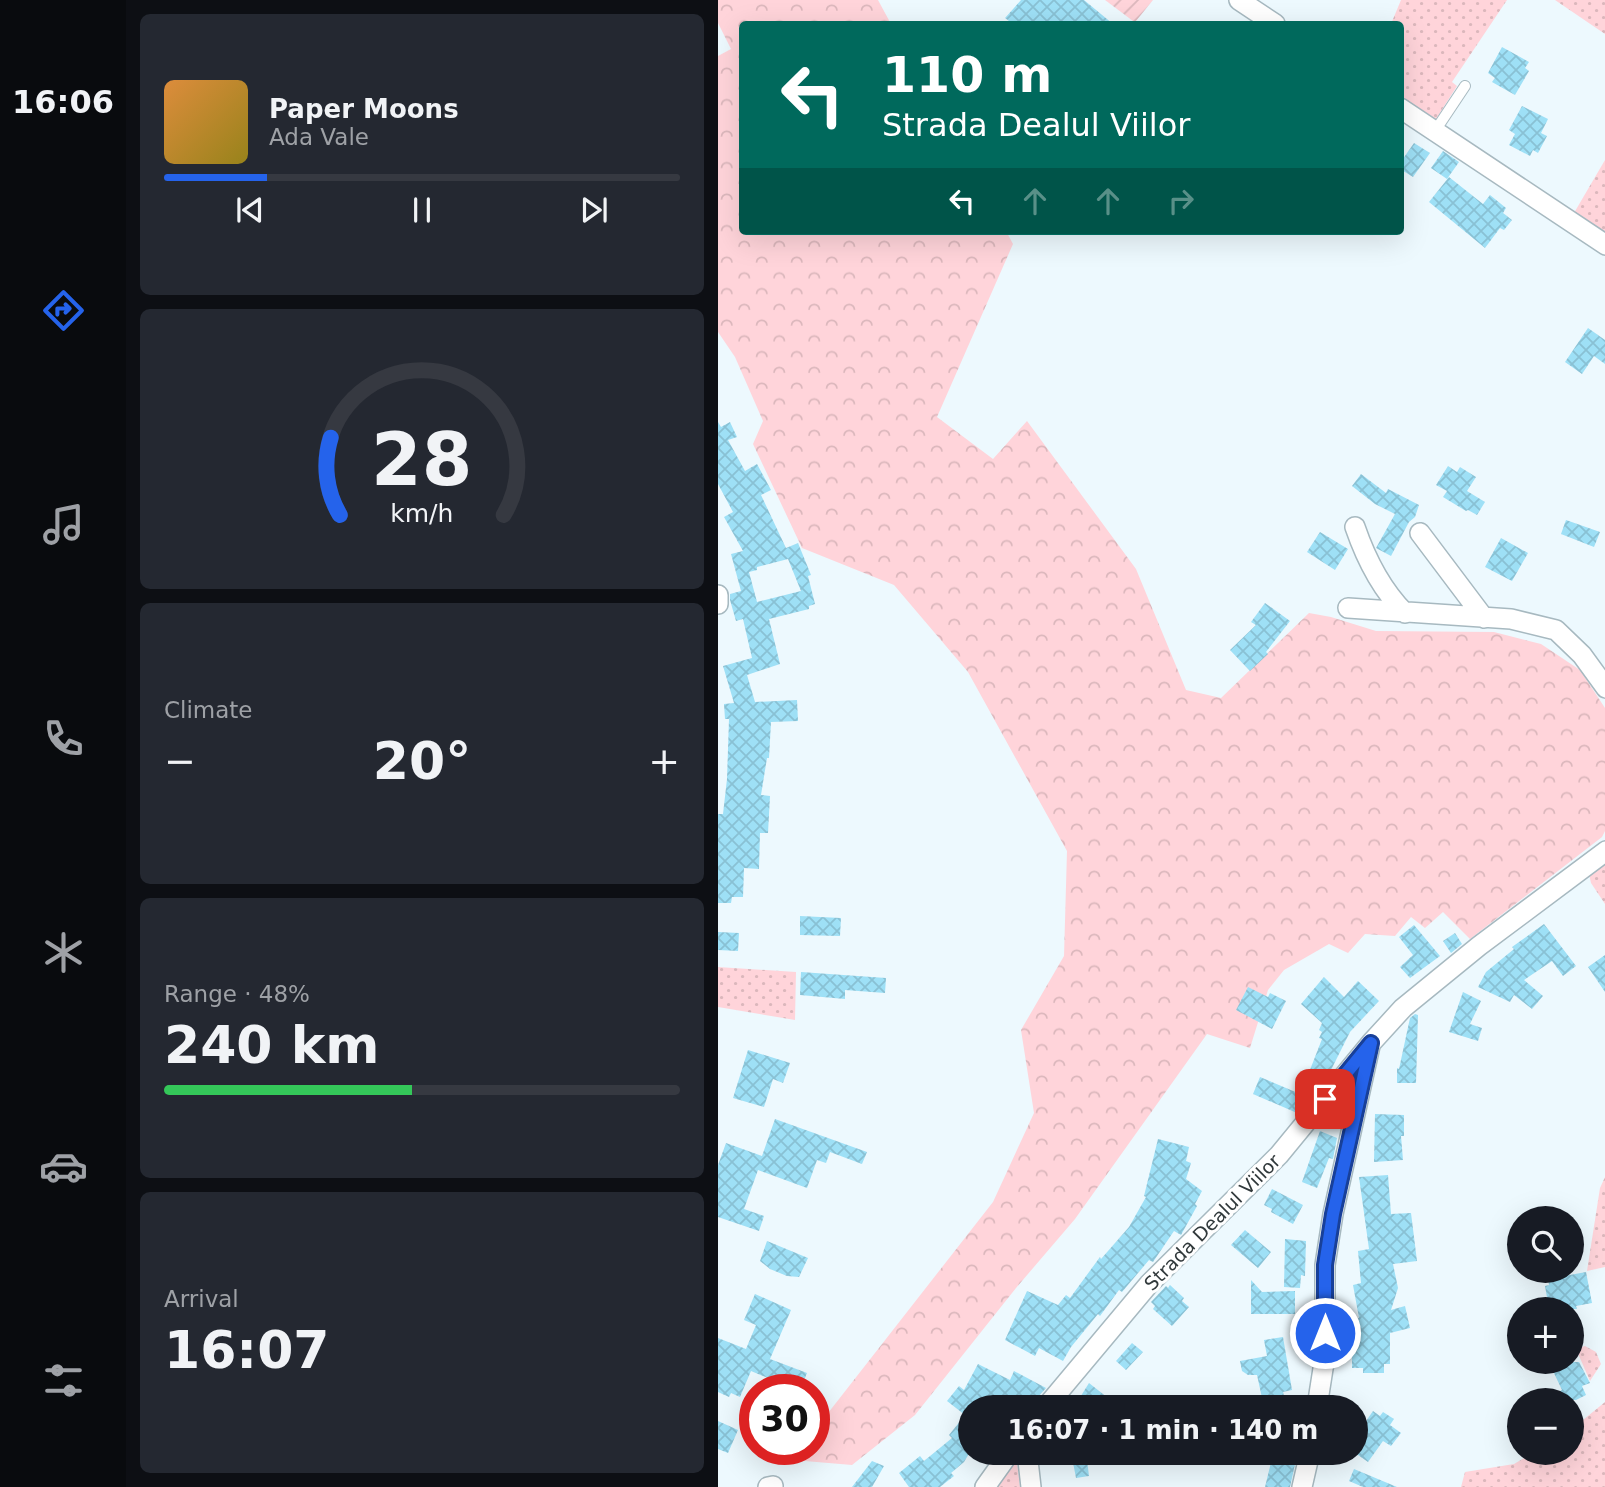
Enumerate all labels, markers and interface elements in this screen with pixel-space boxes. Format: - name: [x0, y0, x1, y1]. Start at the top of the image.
- text: 110 m: [882, 47, 1052, 104]
- icon: left: [767, 49, 858, 140]
- text: 16:06: [12, 83, 114, 121]
- text: Paper Moons: [269, 94, 459, 124]
- text: Strada Dealul Viilor: [882, 106, 1190, 144]
- text: Ada Vale: [269, 124, 369, 150]
- icon: left: [943, 182, 981, 220]
- icon: ahead: [1016, 182, 1054, 220]
- icon: ahead: [1089, 182, 1127, 220]
- icon: right: [1162, 182, 1200, 220]
- icon: previous: [231, 191, 269, 229]
- icon: pause: [403, 191, 441, 229]
- icon: next: [575, 191, 613, 229]
- icon: directions: [39, 286, 88, 335]
- text: 28: [371, 417, 473, 502]
- text: km/h: [390, 499, 454, 528]
- icon: music: [39, 500, 88, 549]
- text: Climate: [164, 697, 253, 723]
- icon: phone: [39, 714, 88, 763]
- text: 20°: [373, 731, 471, 791]
- text: −: [164, 739, 196, 783]
- text: +: [648, 739, 680, 783]
- icon: climate: [39, 928, 88, 977]
- text: Range · 48%: [164, 981, 310, 1007]
- text: 240 km: [164, 1015, 379, 1075]
- pin: [1295, 1069, 1355, 1129]
- icon: arrive: [1306, 1080, 1344, 1118]
- icon: car: [39, 1142, 88, 1191]
- street label: Strada Dealul Viilor: [1139, 1149, 1285, 1295]
- map controls: [1507, 1206, 1584, 1465]
- button: search: [1507, 1206, 1584, 1283]
- text: Arrival: [164, 1286, 239, 1312]
- position arrow: [1288, 1296, 1362, 1370]
- button: +: [1507, 1297, 1584, 1374]
- text: 16:07: [164, 1320, 330, 1380]
- icon: filters: [39, 1356, 88, 1405]
- speed limit sign: 30: [739, 1374, 830, 1465]
- button: −: [1507, 1388, 1584, 1465]
- text: 16:07 · 1 min · 140 m: [1008, 1415, 1318, 1445]

